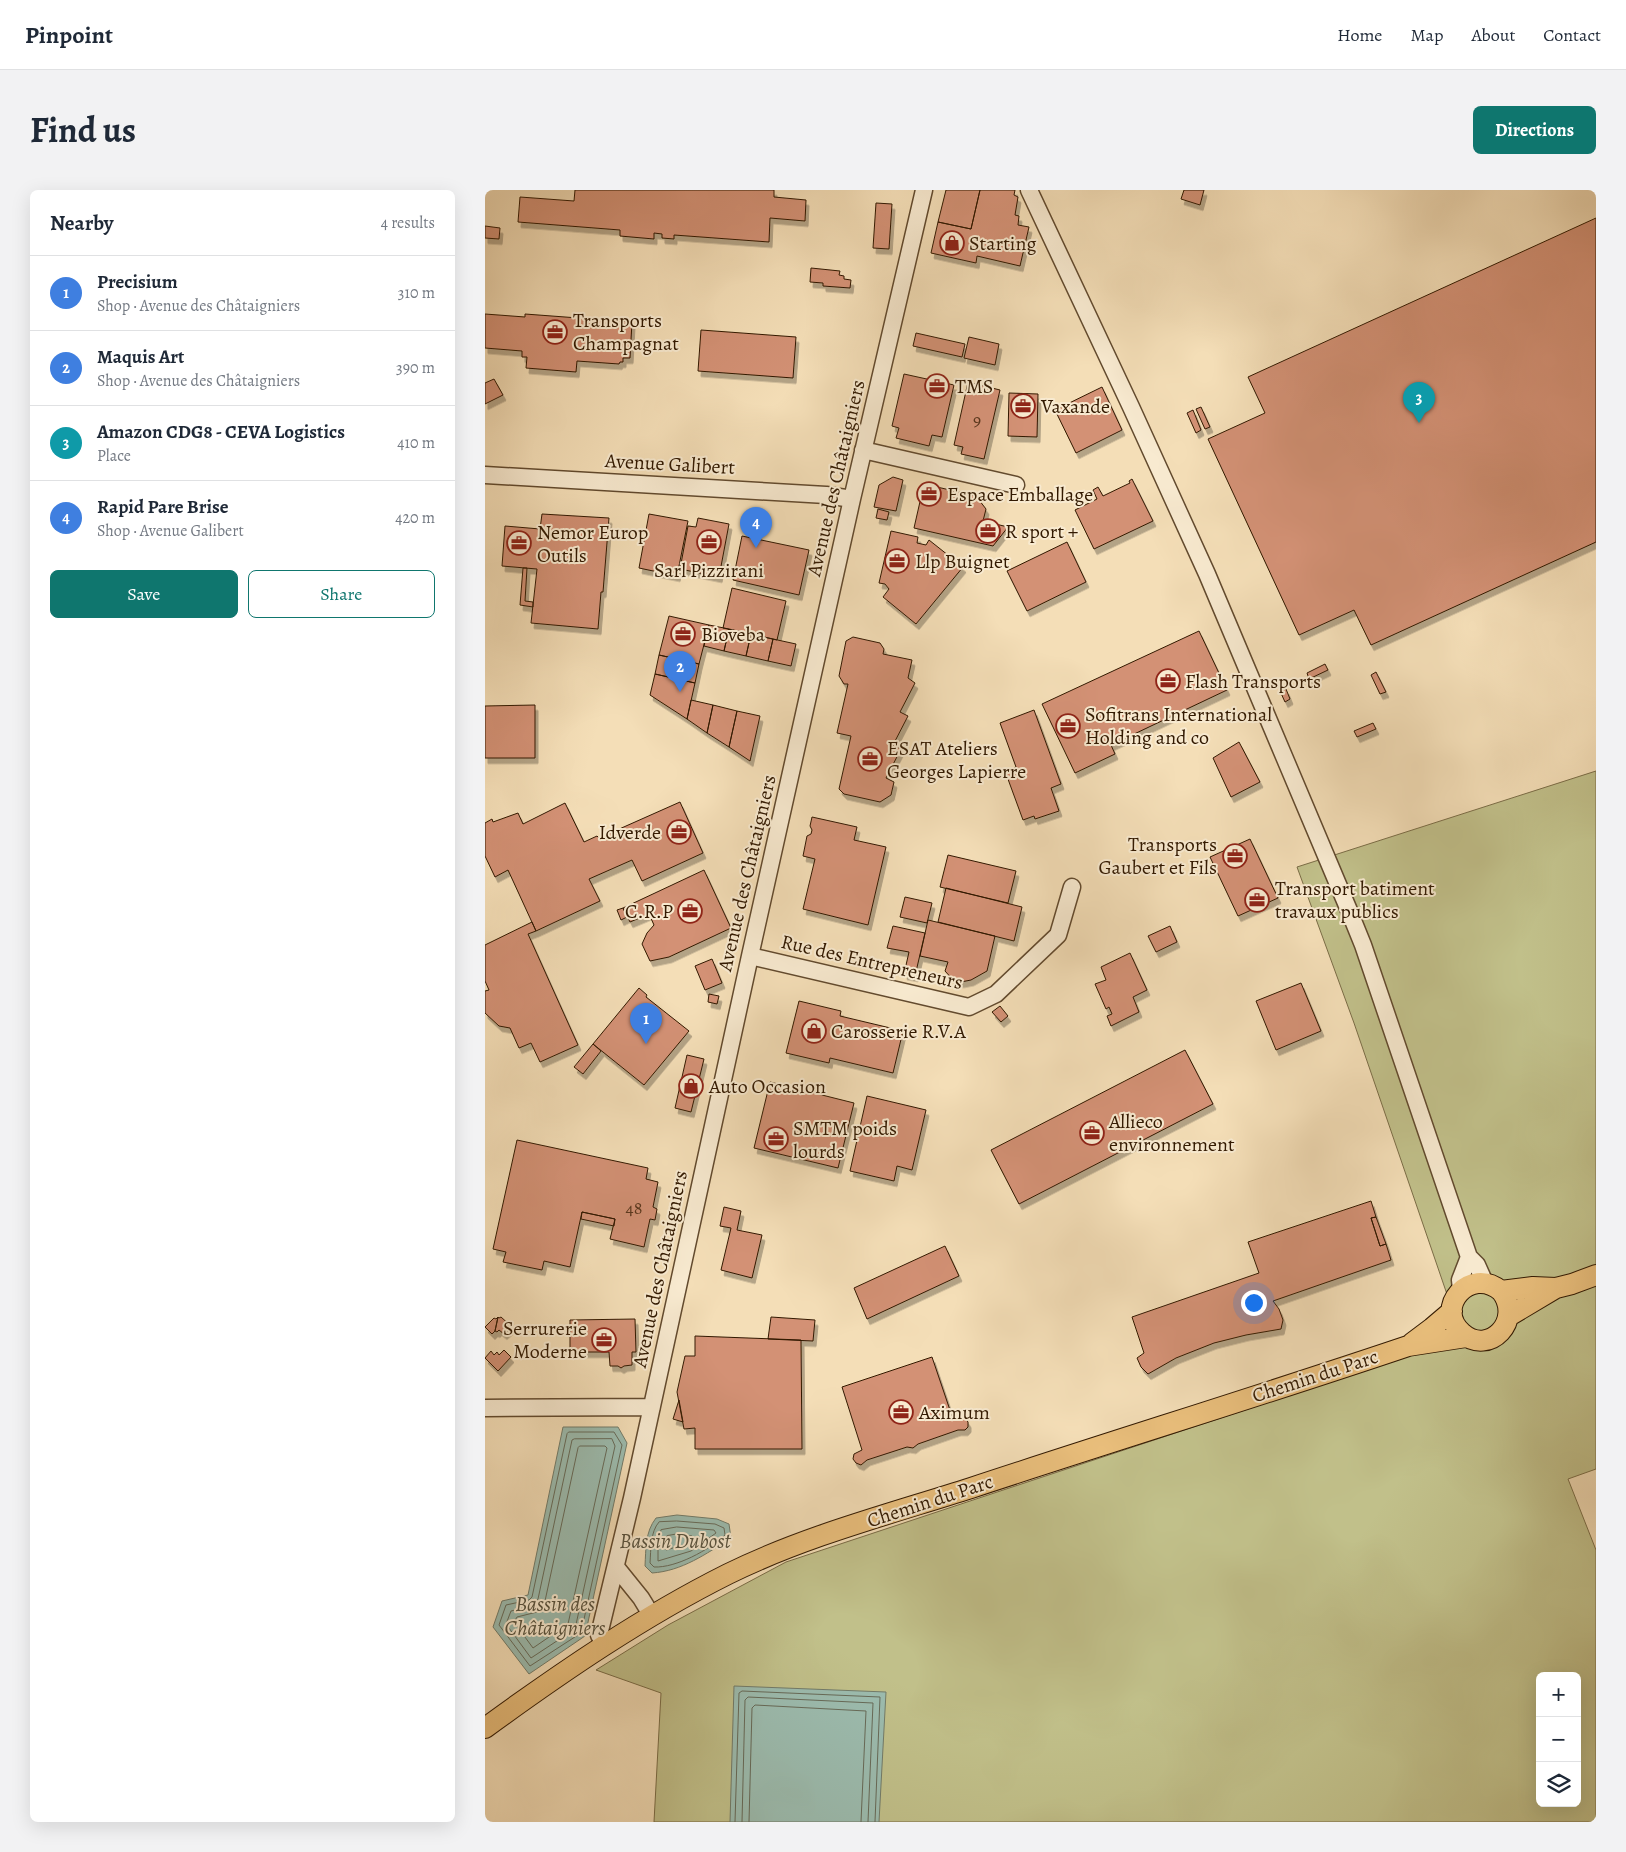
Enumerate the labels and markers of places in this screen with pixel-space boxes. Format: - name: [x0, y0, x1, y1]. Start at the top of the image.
- shop icon: Starting: [939, 230, 965, 256]
- place label: Starting: [969, 230, 1036, 257]
- place label: Transports Champagnat: [573, 307, 679, 357]
- office icon: Transports Champagnat: [542, 319, 568, 345]
- office icon: TMS: [924, 373, 950, 399]
- place label: TMS: [955, 373, 993, 400]
- pin: 3: [1403, 382, 1435, 423]
- office icon: Vaxande: [1010, 393, 1036, 419]
- place label: Vaxande: [1040, 393, 1110, 420]
- office icon: Espace Emballage: [916, 481, 942, 507]
- place label: Espace Emballage: [947, 481, 1093, 508]
- pin: 4: [740, 507, 772, 548]
- office icon: R sport +: [975, 518, 1001, 544]
- place label: R sport +: [1005, 518, 1078, 545]
- place label: Nemor Europ Outils: [537, 519, 648, 569]
- office icon: Sarl Pizzirani: [696, 529, 722, 555]
- office icon: Nemor Europ Outils: [506, 530, 532, 556]
- office icon: Llp Buignet: [884, 548, 910, 574]
- place label: Llp Buignet: [915, 548, 1010, 575]
- place label: Sarl Pizzirani: [654, 557, 764, 584]
- office icon: Bioveba: [670, 621, 696, 647]
- place label: Bioveba: [701, 621, 766, 648]
- pin: 2: [664, 651, 696, 692]
- office icon: Flash Transports: [1155, 668, 1181, 694]
- place label: Flash Transports: [1185, 668, 1321, 695]
- place label: Sofitrans International Holding and co: [1085, 701, 1272, 751]
- office icon: Sofitrans International Holding and co: [1055, 713, 1081, 739]
- place label: ESAT Ateliers Georges Lapierre: [887, 735, 1026, 785]
- office icon: ESAT Ateliers Georges Lapierre: [857, 746, 883, 772]
- place label: Idverde: [599, 819, 661, 846]
- office icon: Idverde: [666, 819, 692, 845]
- place label: Transports Gaubert et Fils: [1098, 831, 1217, 881]
- office icon: Transports Gaubert et Fils: [1222, 843, 1248, 869]
- place label: Transport batiment travaux publics: [1275, 875, 1435, 925]
- office icon: Transport batiment travaux publics: [1244, 887, 1270, 913]
- place label: C.R.P: [625, 898, 673, 925]
- office icon: C.R.P: [677, 898, 703, 924]
- pin: 1: [630, 1003, 662, 1044]
- shop icon: Carosserie R.V.A: [801, 1018, 827, 1044]
- place label: Carosserie R.V.A: [831, 1018, 966, 1045]
- shop icon: Auto Occasion: [678, 1073, 704, 1099]
- place label: Auto Occasion: [708, 1073, 826, 1100]
- place label: Allieco environnement: [1108, 1108, 1235, 1158]
- place label: SMTM poids lourds: [793, 1115, 897, 1165]
- office icon: Allieco environnement: [1079, 1120, 1105, 1146]
- office icon: SMTM poids lourds: [763, 1126, 789, 1152]
- place label: Serrurerie Moderne: [503, 1315, 587, 1365]
- office icon: Serrurerie Moderne: [591, 1327, 617, 1353]
- office icon: Aximum: [888, 1399, 914, 1425]
- place label: Aximum: [918, 1399, 990, 1426]

